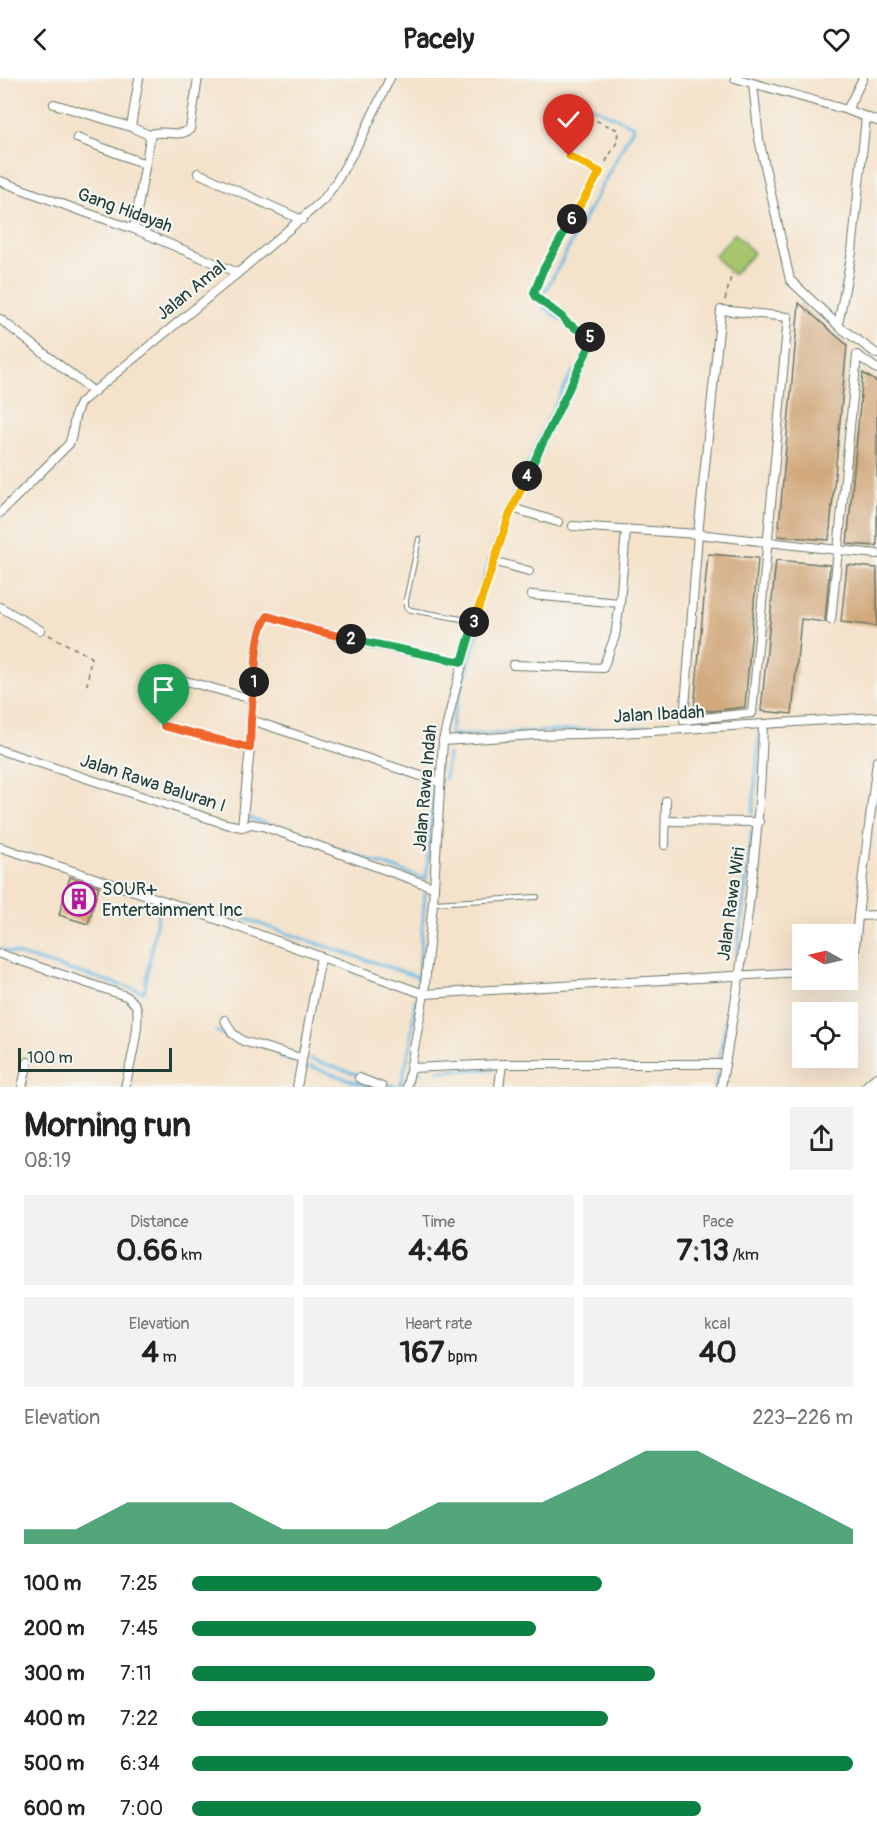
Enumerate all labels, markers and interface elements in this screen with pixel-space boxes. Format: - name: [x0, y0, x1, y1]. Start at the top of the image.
- icon: back: [24, 23, 57, 56]
- text: Pacely: [403, 23, 474, 56]
- icon: heart: [820, 23, 853, 56]
- pin: [543, 94, 594, 156]
- icon: check: [552, 103, 585, 136]
- street label: Gang Hidayah: [74, 183, 175, 238]
- pin: 6: [557, 204, 587, 234]
- text: 6: [567, 209, 577, 229]
- street label: Jalan Amal: [152, 255, 231, 325]
- pin: 5: [575, 322, 605, 352]
- text: 5: [586, 327, 594, 347]
- pin: 4: [512, 461, 542, 491]
- text: 4: [522, 466, 532, 486]
- pin: 3: [459, 607, 489, 637]
- text: 3: [470, 612, 478, 632]
- pin: 2: [336, 624, 366, 654]
- text: 2: [347, 629, 355, 649]
- pin: [138, 664, 189, 726]
- pin: 1: [239, 667, 269, 697]
- text: 1: [251, 672, 257, 692]
- icon: arrive: [147, 673, 180, 706]
- street label: Jalan Ibadah: [613, 701, 705, 728]
- street label: Jalan Rawa Indah: [408, 724, 443, 852]
- street label: Jalan Rawa Baluran I: [77, 749, 229, 818]
- street label: Jalan Rawa Wiri: [712, 846, 751, 962]
- place label: SOUR+ Entertainment Inc: [102, 878, 243, 922]
- building icon: SOUR+ Entertainment Inc: [61, 881, 97, 917]
- north arrow: [792, 924, 858, 990]
- map controls: [792, 924, 858, 1068]
- button: locate: [792, 1002, 858, 1068]
- scale bar: [18, 1045, 172, 1073]
- text: 100 m: [27, 1048, 73, 1068]
- text: Morning run: [24, 1105, 191, 1146]
- button: share: [790, 1107, 853, 1170]
- text: 08:19: [24, 1148, 71, 1173]
- text: Distance: [130, 1212, 188, 1232]
- text: Time: [422, 1212, 455, 1232]
- text: Pace: [702, 1212, 734, 1232]
- text: 0.66: [116, 1232, 178, 1269]
- text: 4:46: [408, 1232, 469, 1269]
- text: 7:13: [677, 1232, 729, 1269]
- text: km: [178, 1245, 202, 1265]
- text: /km: [729, 1245, 759, 1265]
- text: Elevation: [129, 1314, 190, 1334]
- text: Heart rate: [405, 1314, 472, 1334]
- text: kcal: [705, 1314, 731, 1334]
- text: 4: [142, 1334, 159, 1371]
- text: 167: [400, 1334, 444, 1371]
- text: 40: [699, 1334, 737, 1371]
- text: m: [159, 1347, 177, 1367]
- text: bpm: [444, 1347, 477, 1367]
- text: Elevation: [24, 1405, 100, 1430]
- text: 223–226 m: [752, 1405, 853, 1430]
- text: 100 m: [24, 1571, 81, 1596]
- text: 7:25: [120, 1571, 158, 1596]
- text: 200 m: [24, 1616, 85, 1641]
- text: 7:45: [120, 1616, 158, 1641]
- text: 300 m: [24, 1661, 85, 1686]
- text: 7:11: [120, 1661, 152, 1686]
- text: 400 m: [24, 1706, 85, 1731]
- text: 7:22: [120, 1706, 158, 1731]
- text: 500 m: [24, 1751, 84, 1776]
- text: 6:34: [120, 1751, 160, 1776]
- text: 600 m: [24, 1796, 85, 1821]
- text: 7:00: [120, 1796, 163, 1821]

